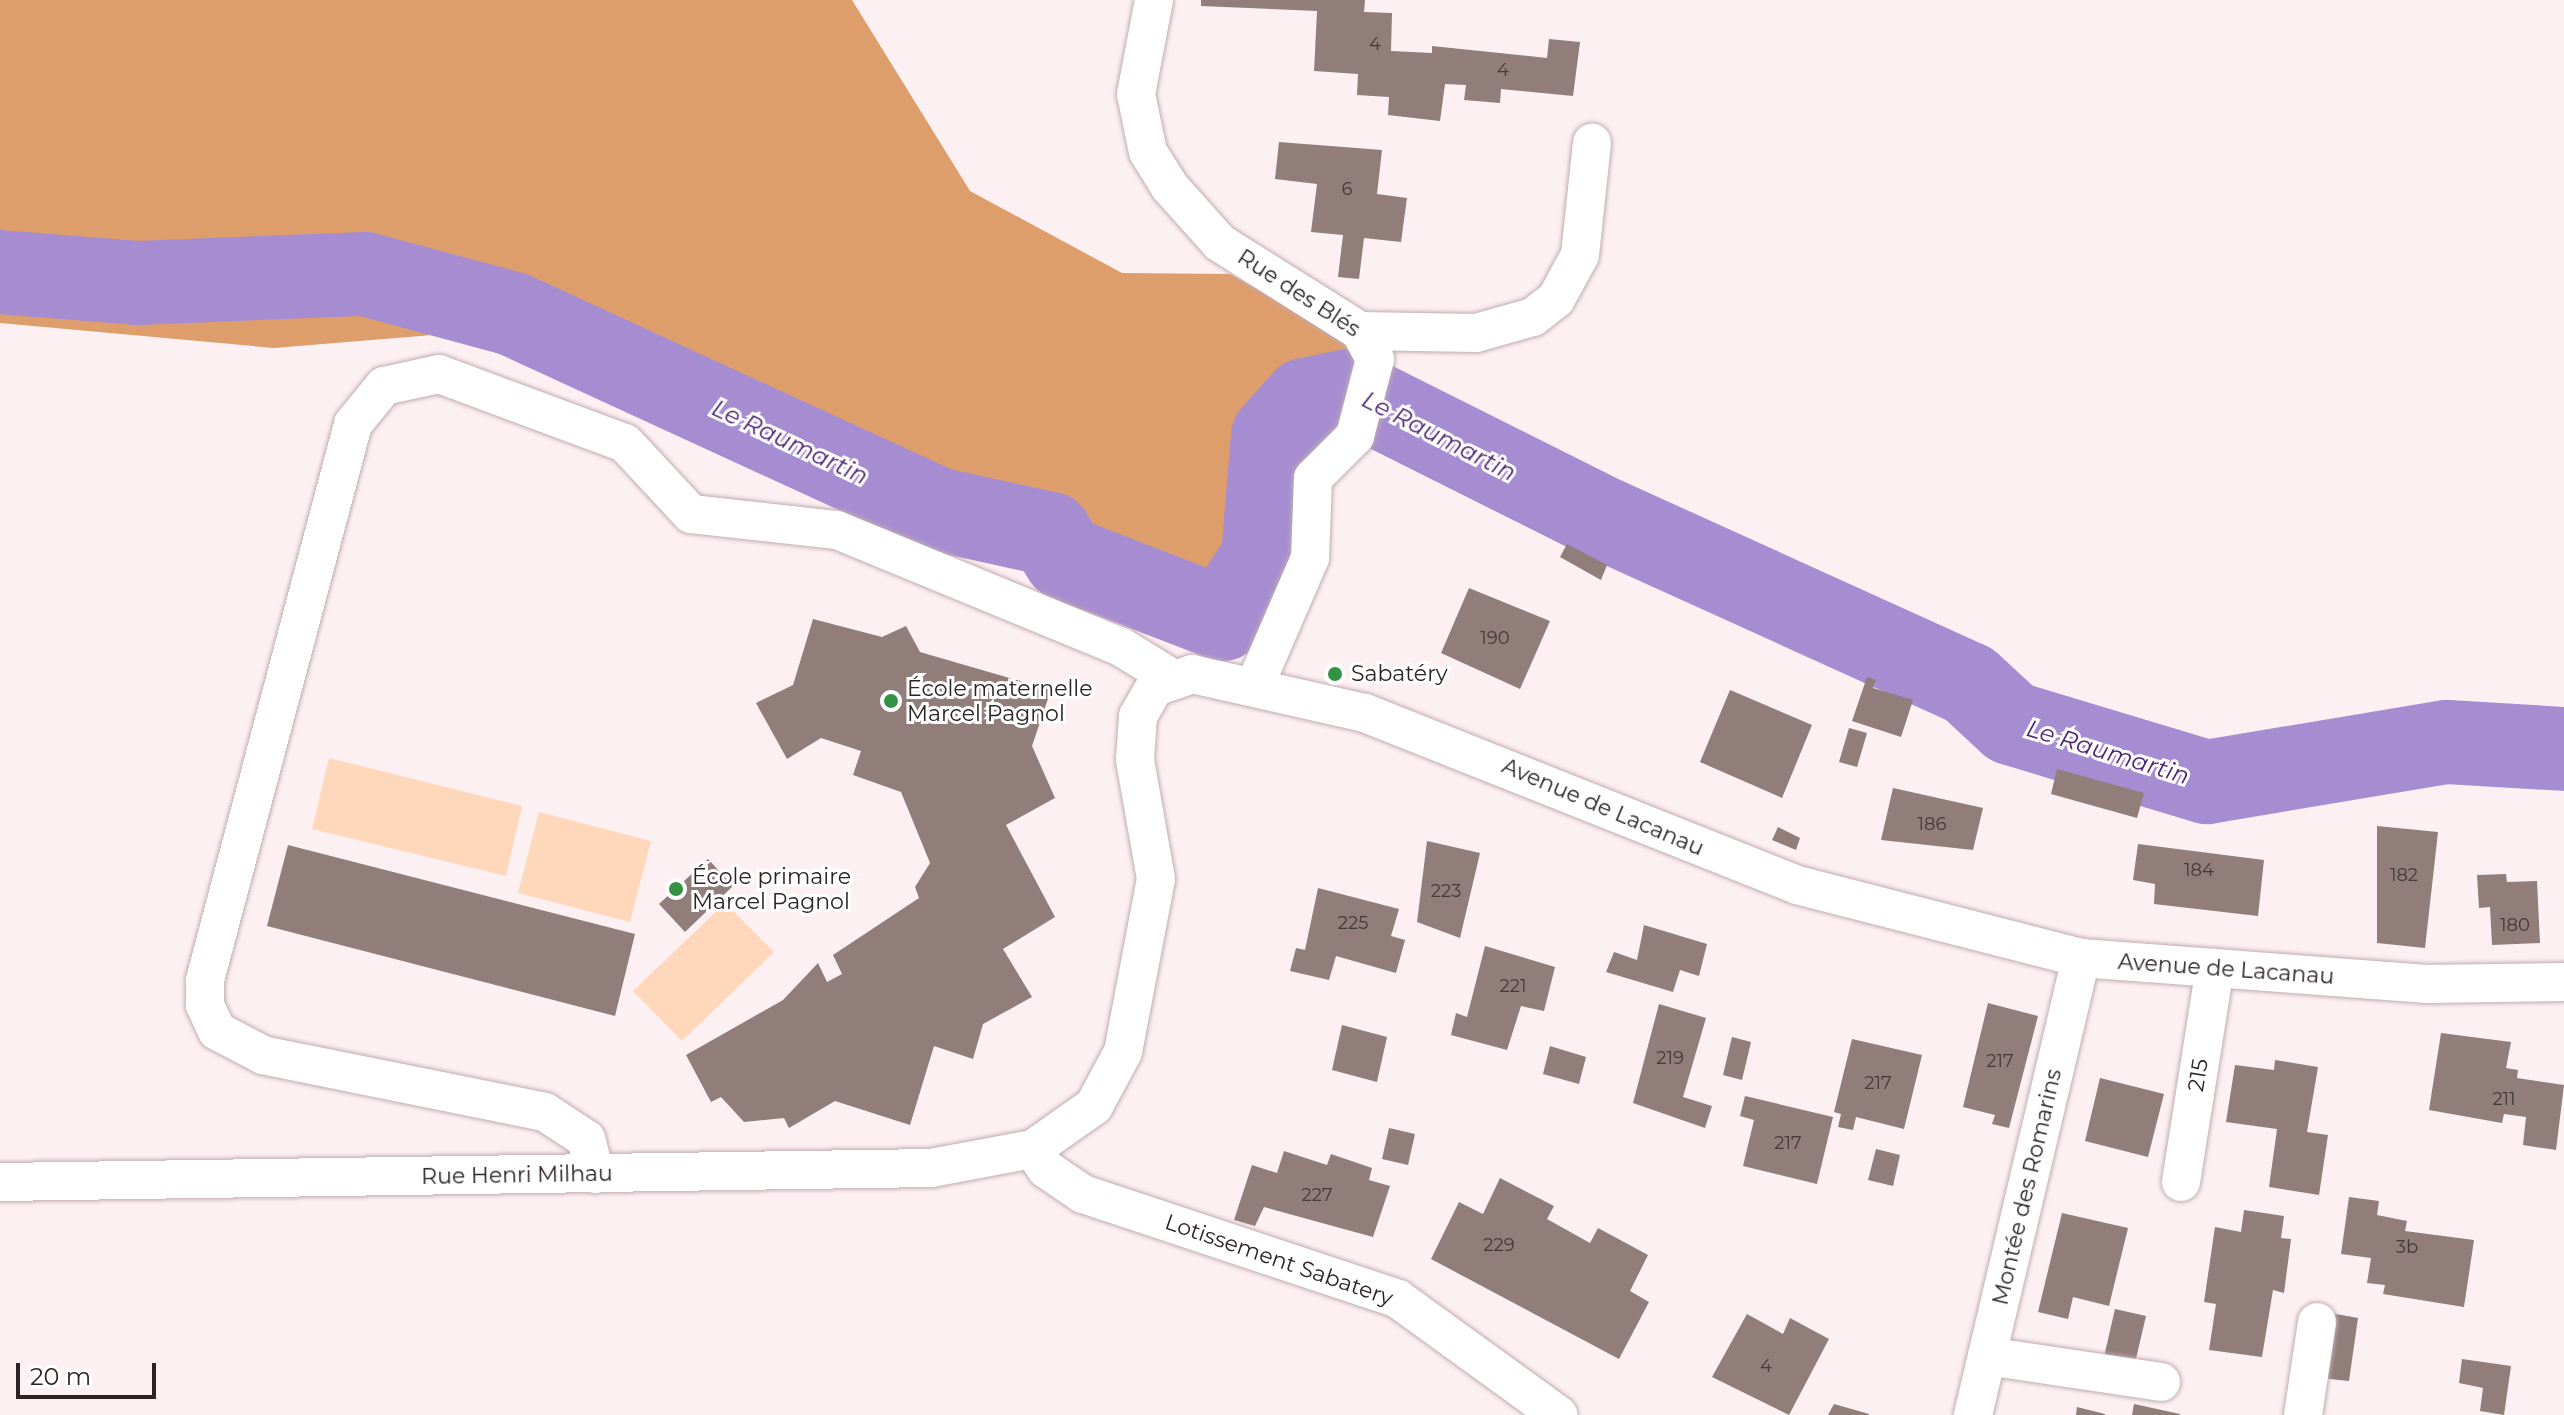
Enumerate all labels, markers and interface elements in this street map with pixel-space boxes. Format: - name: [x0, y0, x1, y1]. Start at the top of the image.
- house number: 4: [1369, 33, 1381, 55]
- house number: 4: [1497, 59, 1509, 81]
- house number: 6: [1342, 178, 1352, 200]
- street label: Rue des Blés: [1233, 244, 1365, 342]
- water label: Le Raumartin: [1357, 385, 1521, 487]
- water label: Le Raumartin: [707, 393, 873, 491]
- house number: 190: [1480, 627, 1510, 649]
- place label: Sabatéry: [1351, 661, 1448, 687]
- marker: Sabatéry: [1326, 665, 1344, 683]
- place label: École maternelle Marcel Pagnol: [907, 675, 1093, 726]
- marker: École maternelle Marcel Pagnol: [882, 692, 900, 710]
- water label: Le Raumartin: [2023, 714, 2193, 790]
- street label: Avenue de Lacanau: [1498, 753, 1708, 861]
- house number: 186: [1918, 813, 1946, 835]
- house number: 184: [2184, 859, 2214, 881]
- place label: École primaire Marcel Pagnol: [692, 863, 851, 914]
- house number: 182: [2390, 864, 2418, 886]
- marker: École primaire Marcel Pagnol: [667, 880, 685, 898]
- house number: 223: [1431, 880, 1461, 902]
- house number: 225: [1338, 912, 1368, 934]
- house number: 180: [2500, 914, 2530, 936]
- street label: Avenue de Lacanau: [2117, 948, 2335, 990]
- house number: 221: [1500, 975, 1526, 997]
- house number: 219: [1656, 1047, 1684, 1069]
- house number: 217: [1986, 1050, 2014, 1072]
- street label: 215: [2182, 1057, 2214, 1093]
- street label: Montée des Romarins: [1987, 1066, 2067, 1308]
- house number: 217: [1864, 1072, 1892, 1094]
- house number: 211: [2492, 1088, 2516, 1110]
- house number: 217: [1774, 1132, 1802, 1154]
- street label: Rue Henri Milhau: [421, 1160, 613, 1190]
- house number: 227: [1301, 1184, 1333, 1206]
- street label: Lotissement Sabatery: [1162, 1209, 1396, 1311]
- house number: 229: [1483, 1234, 1515, 1256]
- house number: 3b: [2396, 1236, 2418, 1258]
- scale bar: [20, 1347, 160, 1397]
- house number: 4: [1760, 1355, 1772, 1377]
- text: 20 m: [30, 1362, 91, 1391]

